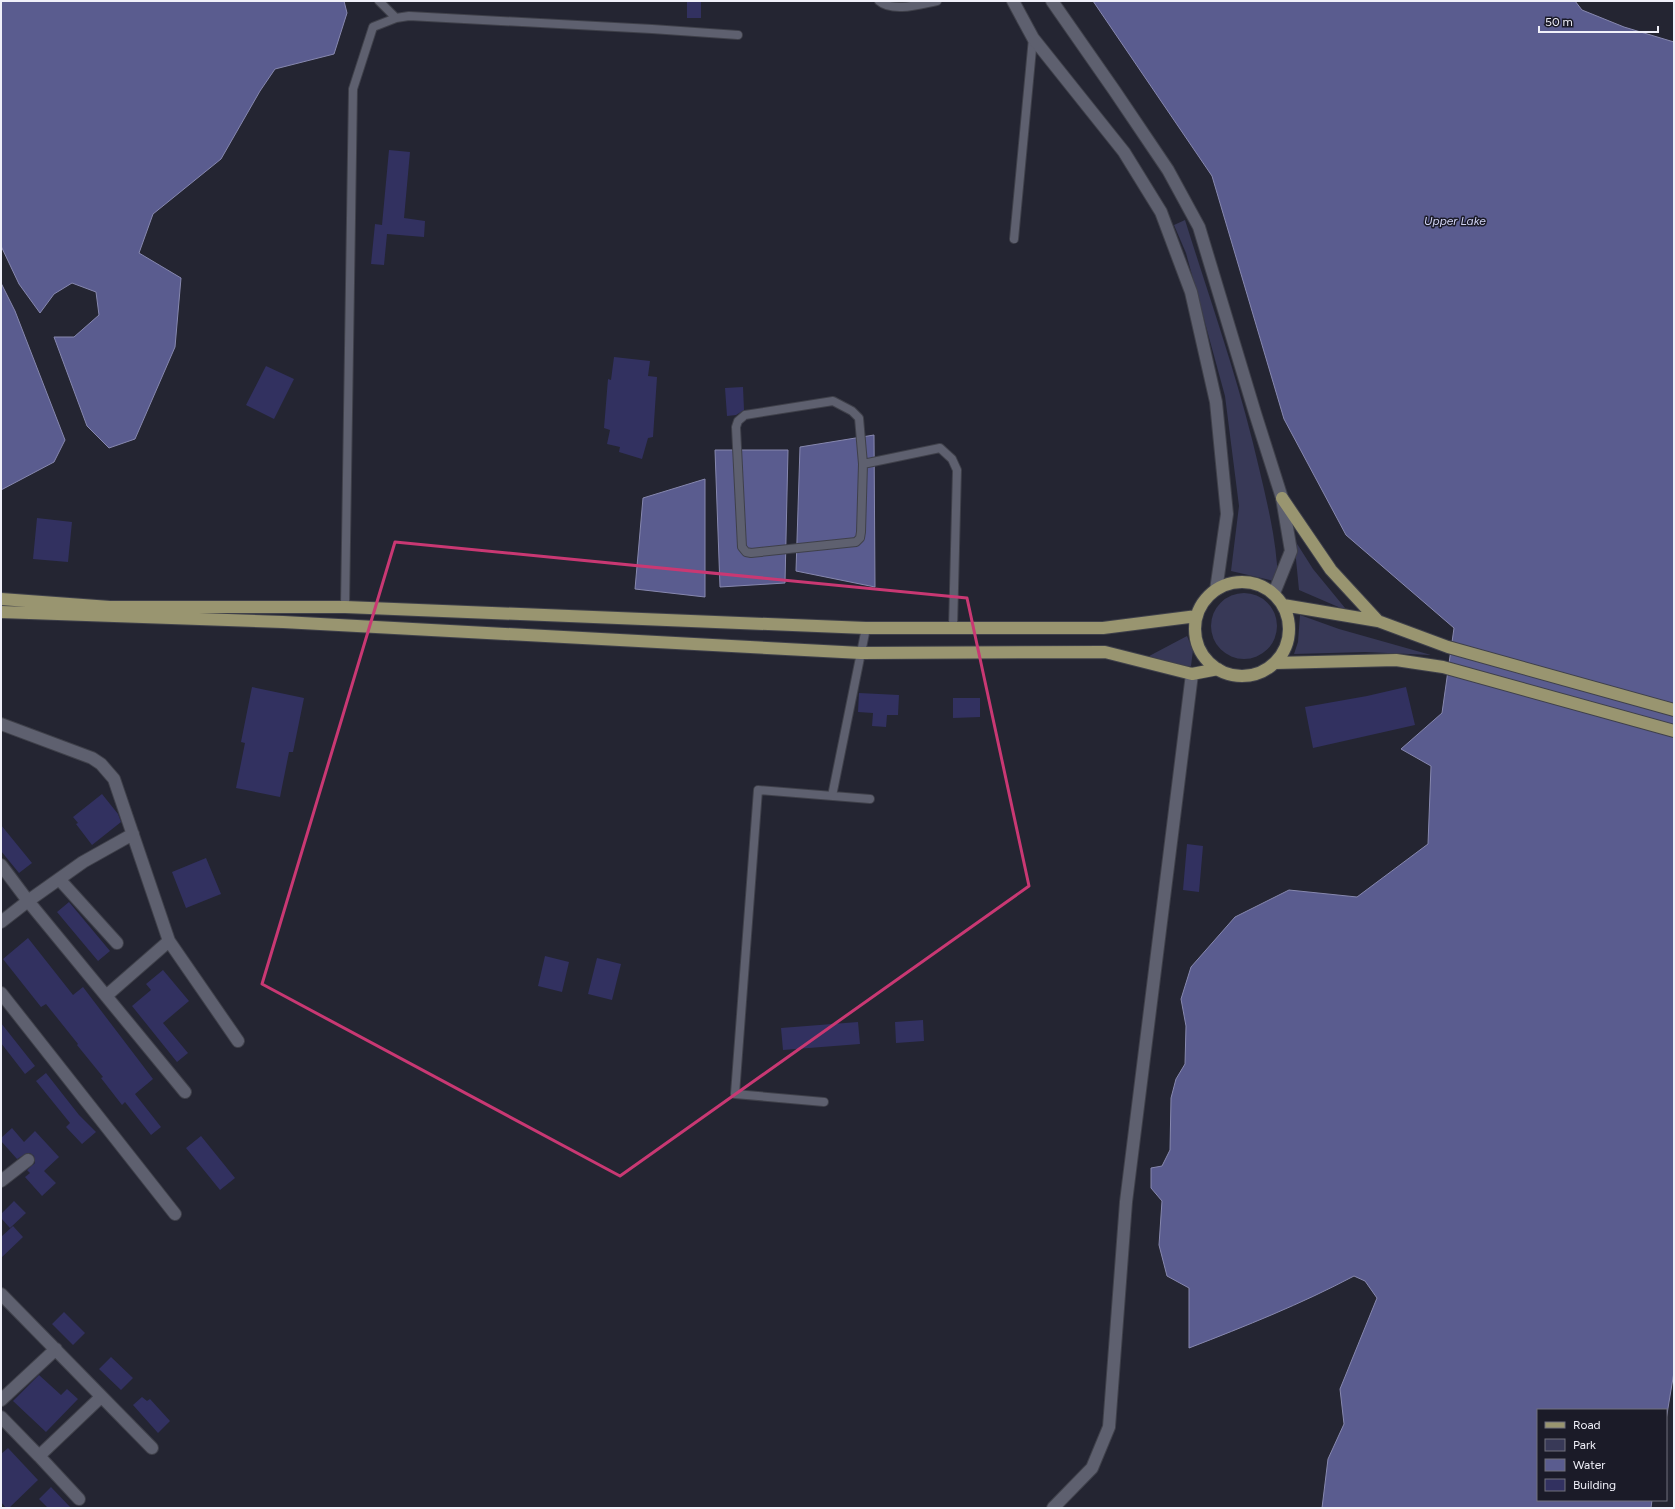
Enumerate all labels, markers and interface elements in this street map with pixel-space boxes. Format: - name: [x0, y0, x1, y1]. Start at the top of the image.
- scale bar: [1539, 8, 1658, 34]
- text: 50 m: [1545, 15, 1573, 29]
- water label: Upper Lake: [1424, 214, 1486, 228]
- legend: [1537, 1409, 1667, 1501]
- text: Road: [1573, 1418, 1601, 1432]
- text: Park: [1573, 1438, 1596, 1452]
- text: Water: [1573, 1458, 1605, 1472]
- text: Building: [1573, 1478, 1616, 1492]

